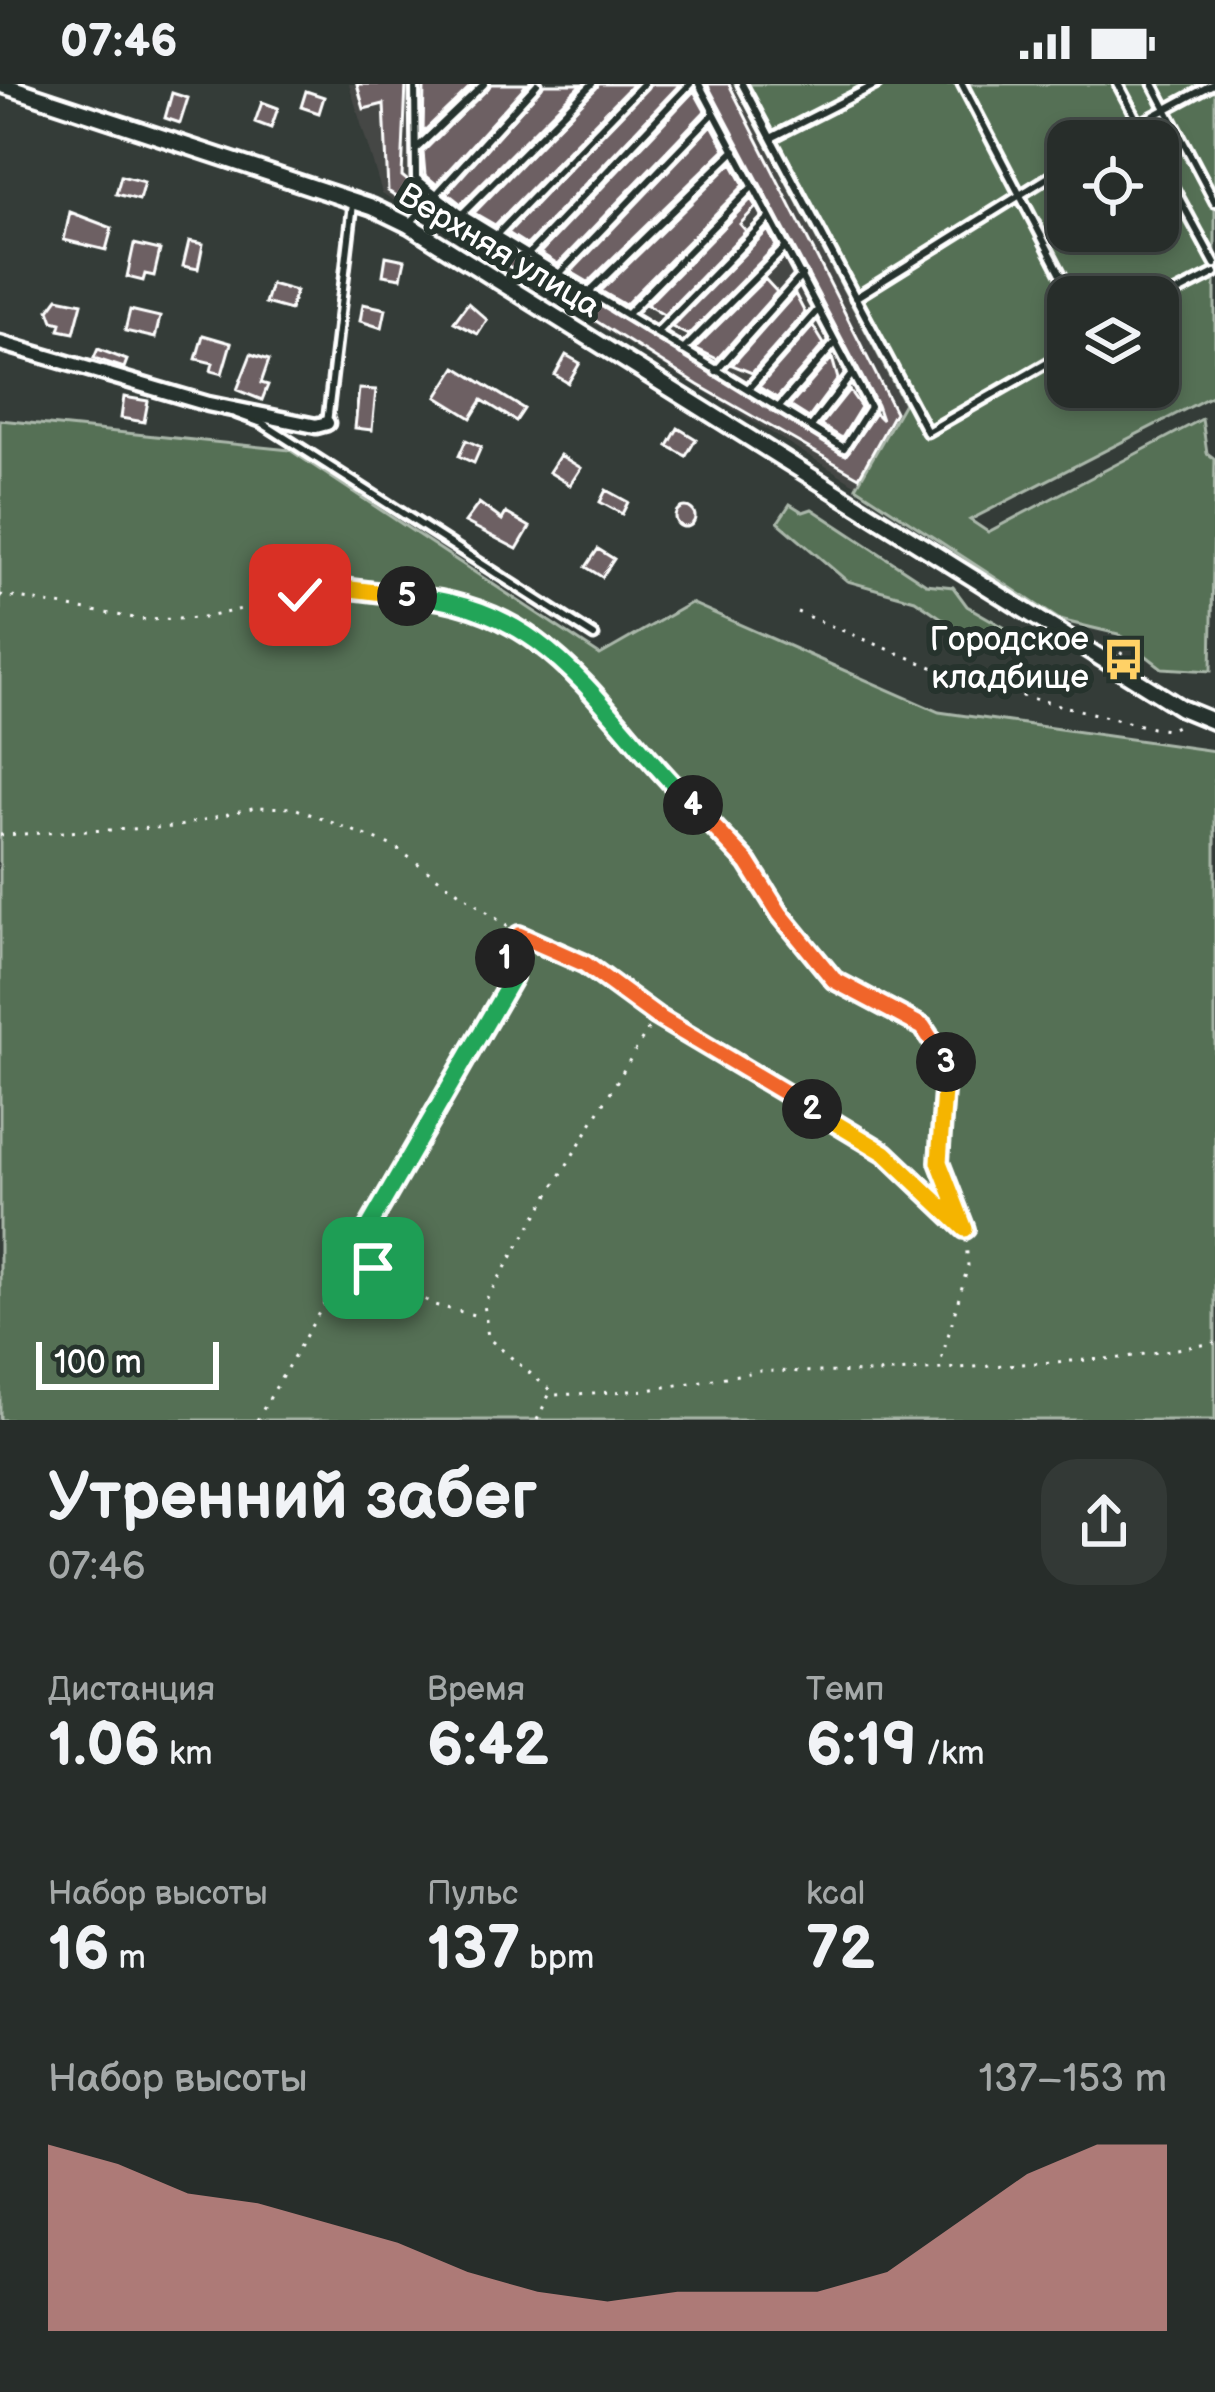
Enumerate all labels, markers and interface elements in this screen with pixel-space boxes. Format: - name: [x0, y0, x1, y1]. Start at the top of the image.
- text: 07:46: [60, 15, 177, 70]
- map controls: [1047, 120, 1179, 408]
- button: locate: [1047, 120, 1179, 252]
- street label: Верхняя улица: [391, 175, 607, 327]
- button: layers: [1047, 276, 1179, 408]
- pin: [249, 544, 351, 646]
- icon: check: [267, 562, 333, 628]
- pin: 5: [377, 566, 437, 626]
- text: 5: [397, 576, 417, 616]
- place label: Городское кладбище: [930, 620, 1089, 698]
- bus stop icon: Городское кладбище: [1100, 636, 1146, 682]
- pin: 4: [663, 775, 723, 835]
- text: 4: [683, 785, 703, 825]
- pin: 1: [475, 928, 535, 988]
- text: 1: [498, 938, 512, 978]
- pin: 3: [916, 1032, 976, 1092]
- text: 3: [936, 1042, 956, 1082]
- pin: 2: [782, 1079, 842, 1139]
- text: 2: [802, 1089, 822, 1129]
- pin: [322, 1217, 424, 1319]
- icon: arrive: [340, 1235, 406, 1301]
- scale bar: [36, 1336, 219, 1389]
- text: 100 m: [54, 1343, 142, 1383]
- text: Утренний забег: [48, 1459, 537, 1538]
- button: share: [1041, 1459, 1167, 1585]
- text: 07:46: [48, 1544, 146, 1591]
- text: Дистанция: [48, 1670, 215, 1710]
- text: Время: [427, 1670, 525, 1710]
- text: Темп: [806, 1670, 884, 1710]
- text: 1.06: [48, 1710, 160, 1782]
- text: 6:42: [427, 1710, 549, 1782]
- text: 6:19: [806, 1710, 917, 1782]
- text: km: [160, 1734, 213, 1774]
- text: /km: [917, 1734, 984, 1774]
- text: Набор высоты: [48, 1874, 268, 1914]
- text: Пульс: [427, 1874, 518, 1914]
- text: kcal: [806, 1874, 865, 1914]
- text: 16: [48, 1914, 110, 1986]
- text: 137: [427, 1914, 520, 1986]
- text: 72: [806, 1914, 875, 1986]
- text: m: [110, 1938, 146, 1978]
- text: bpm: [520, 1938, 594, 1978]
- text: Набор высоты: [48, 2056, 308, 2103]
- text: 137–153 m: [979, 2056, 1167, 2103]

